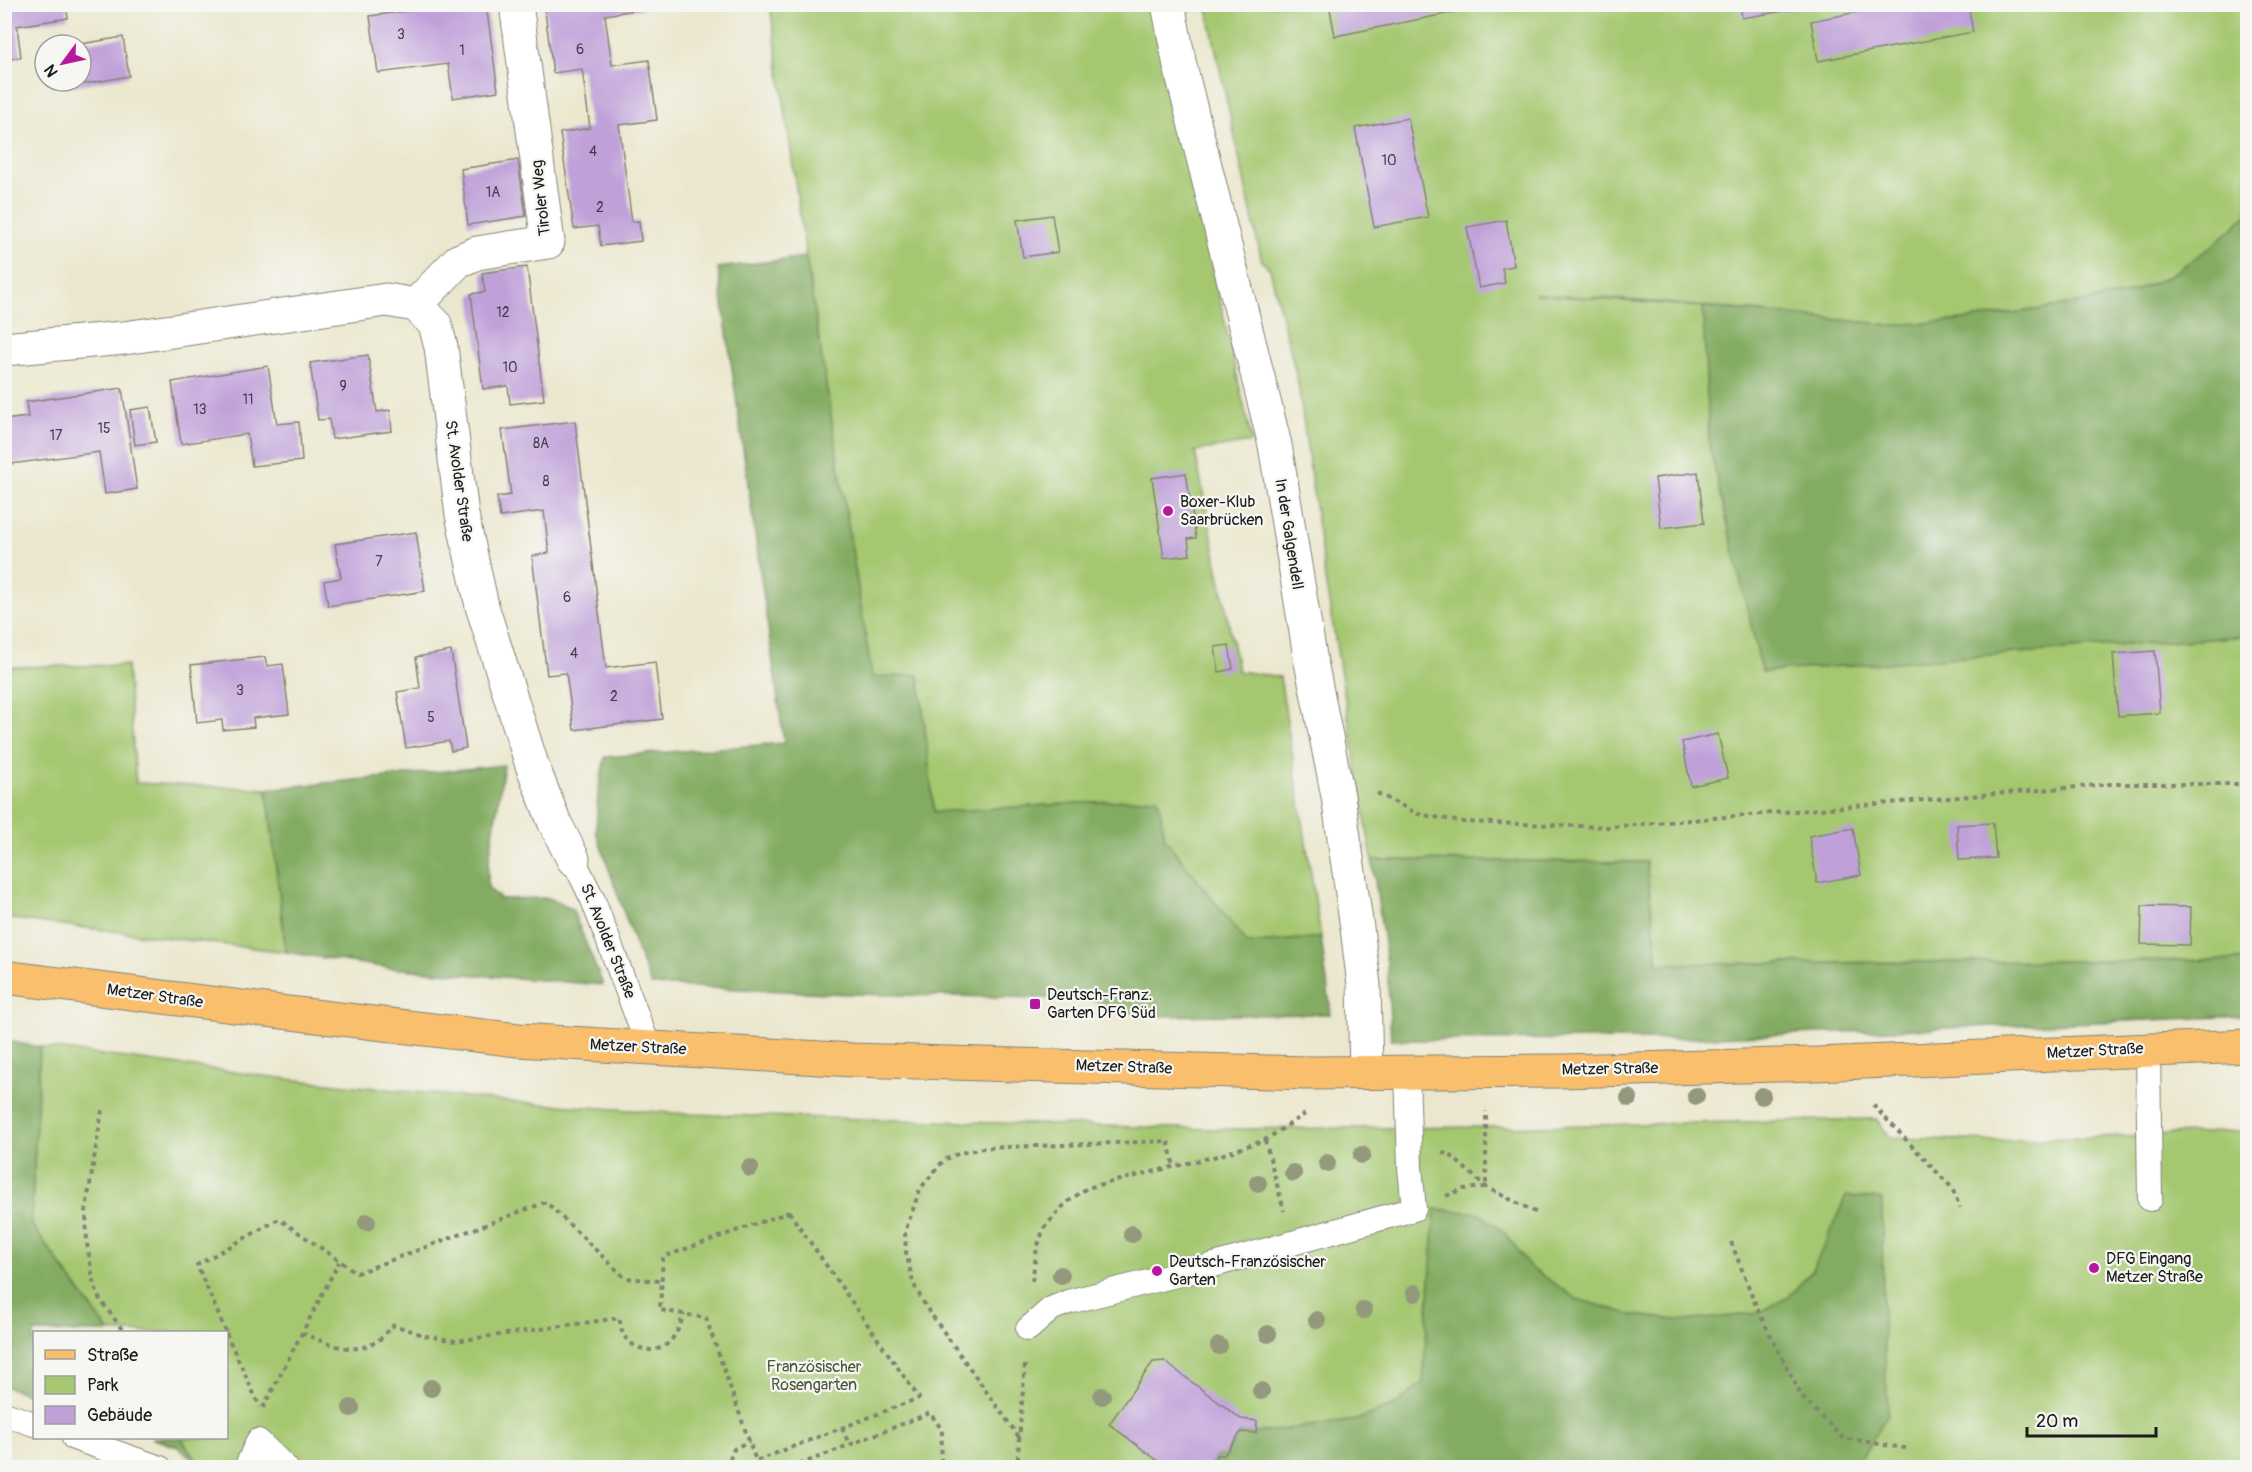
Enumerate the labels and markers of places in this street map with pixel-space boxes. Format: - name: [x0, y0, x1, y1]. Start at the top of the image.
- place label: Boxer-Klub Saarbrücken: [1180, 492, 1263, 530]
- marker: Boxer-Klub Saarbrücken: [1161, 504, 1175, 518]
- place label: Deutsch-Franz. Garten DFG Süd: [1047, 985, 1156, 1023]
- marker: Deutsch-Franz. Garten DFG Süd: [1028, 997, 1042, 1011]
- place label: DFG Eingang Metzer Straße: [2106, 1249, 2203, 1287]
- place label: Deutsch-Französischer Garten: [1169, 1252, 1326, 1290]
- marker: DFG Eingang Metzer Straße: [2087, 1261, 2101, 1275]
- marker: Deutsch-Französischer Garten: [1150, 1264, 1164, 1278]

